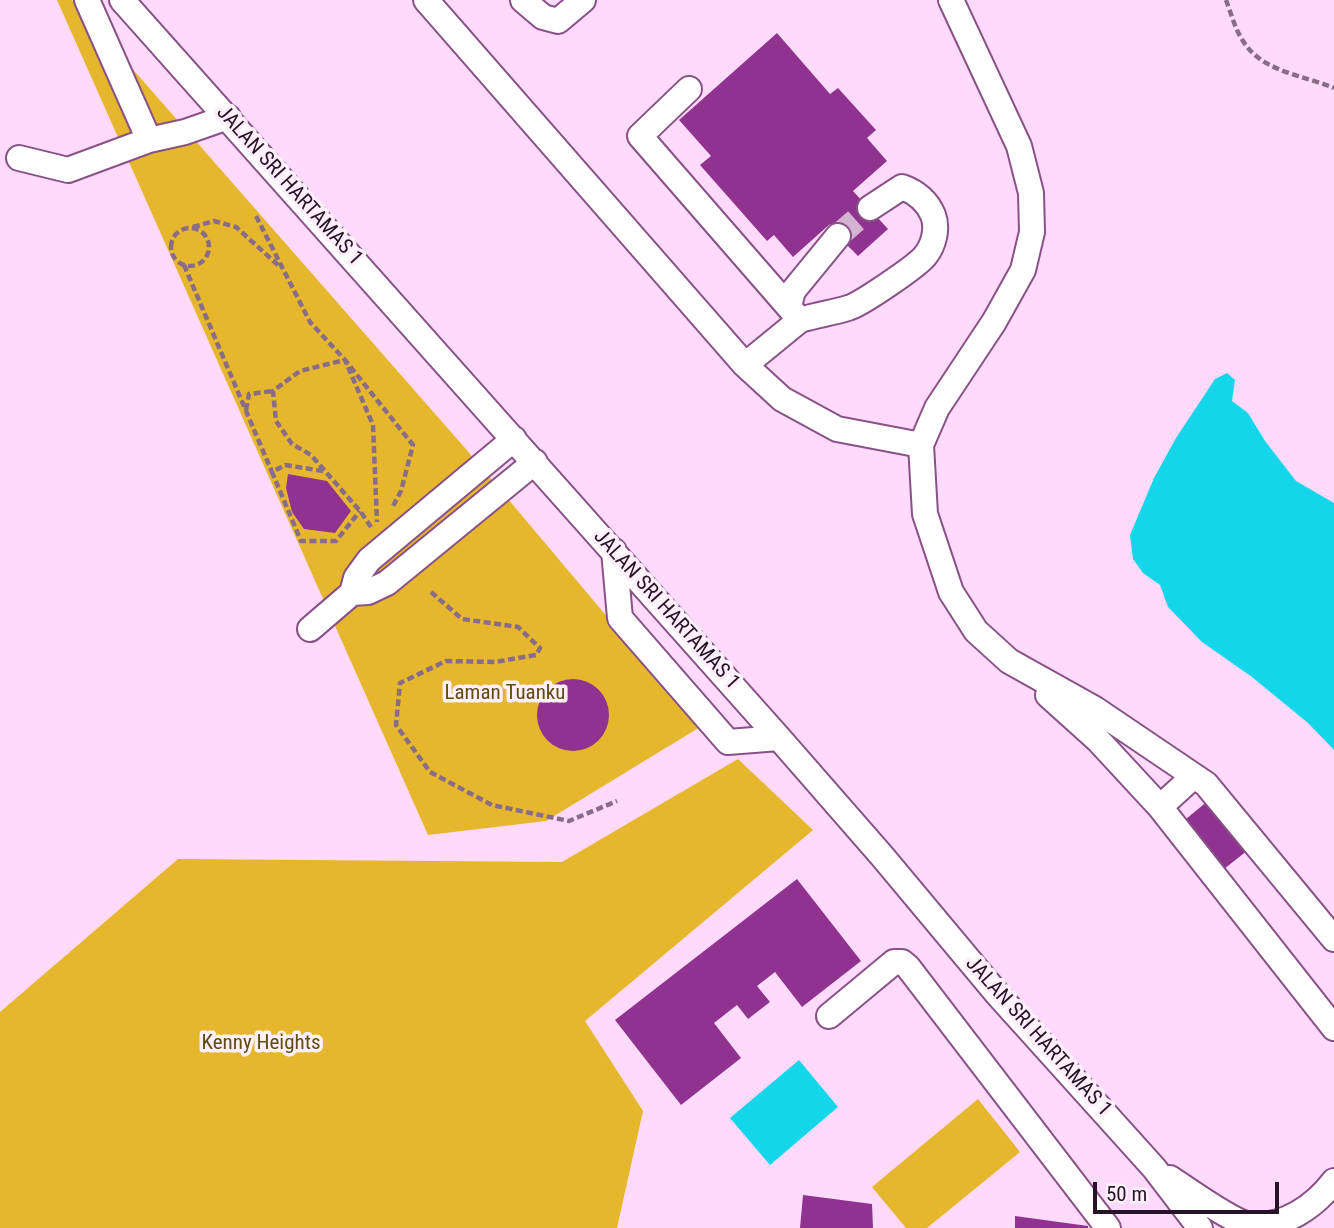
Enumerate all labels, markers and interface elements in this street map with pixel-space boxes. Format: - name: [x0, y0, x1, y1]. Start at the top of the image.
- street label: JALAN SRI HARTAMAS 1: [211, 101, 367, 271]
- street label: JALAN SRI HARTAMAS 1: [588, 525, 744, 695]
- park label: Laman Tuanku: [445, 681, 565, 707]
- street label: JALAN SRI HARTAMAS 1: [960, 952, 1116, 1122]
- park label: Kenny Heights: [202, 1031, 320, 1057]
- scale bar: [1096, 1168, 1282, 1212]
- text: 50 m: [1106, 1182, 1147, 1206]

